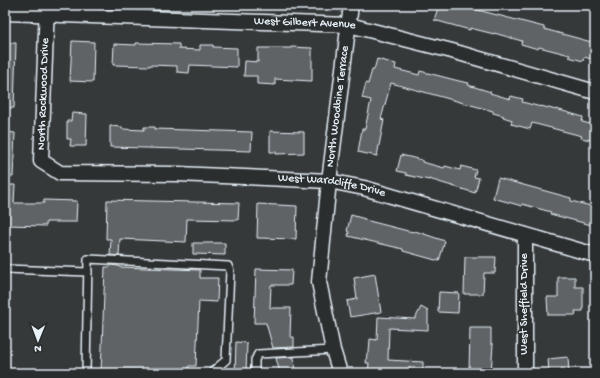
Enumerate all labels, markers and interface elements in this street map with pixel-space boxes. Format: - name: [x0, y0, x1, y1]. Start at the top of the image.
- street label: West Gilbert Avenue: [254, 15, 358, 34]
- street label: North Rockwood Drive: [35, 37, 53, 150]
- street label: North Woodbine Terrace: [324, 44, 353, 168]
- street label: West Wardcliffe Drive: [278, 172, 388, 201]
- street label: West Sheffield Drive: [518, 252, 532, 355]
- north arrow: [18, 320, 58, 360]
- text: N: [34, 342, 42, 354]

